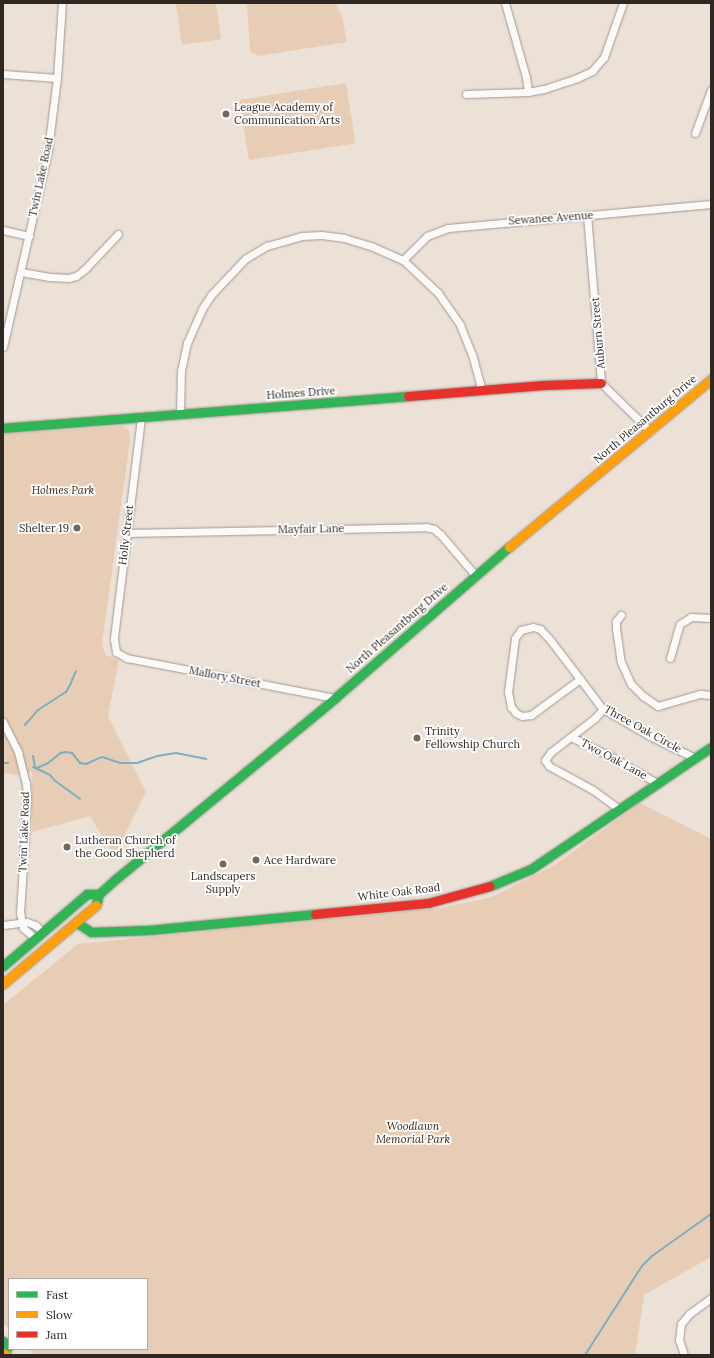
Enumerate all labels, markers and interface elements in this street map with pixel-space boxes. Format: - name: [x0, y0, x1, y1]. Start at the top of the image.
- place label: League Academy of Communication Arts: [234, 101, 340, 127]
- marker: League Academy of Communication Arts: [221, 109, 231, 119]
- street label: Twin Lake Road: [26, 136, 56, 218]
- street label: Sewanee Avenue: [508, 208, 594, 228]
- street label: Auburn Street: [588, 297, 608, 369]
- street label: North Pleasantburg Drive: [591, 372, 699, 466]
- street label: Holmes Drive: [266, 384, 336, 402]
- park label: Holmes Park: [32, 483, 94, 497]
- street label: Holly Street: [116, 504, 136, 566]
- place label: Shelter 19: [19, 521, 69, 535]
- street label: Mayfair Lane: [278, 522, 344, 536]
- marker: Shelter 19: [72, 523, 82, 533]
- street label: North Pleasantburg Drive: [344, 580, 450, 676]
- street label: Mallory Street: [188, 664, 262, 690]
- street label: Three Oak Circle: [602, 702, 684, 756]
- place label: Trinity Fellowship Church: [425, 725, 520, 751]
- marker: Trinity Fellowship Church: [412, 733, 422, 743]
- street label: Two Oak Lane: [579, 736, 649, 782]
- street label: Twin Lake Road: [16, 791, 32, 873]
- place label: Lutheran Church of the Good Shepherd: [75, 834, 176, 860]
- marker: Lutheran Church of the Good Shepherd: [62, 842, 72, 852]
- place label: Ace Hardware: [264, 853, 336, 867]
- marker: Ace Hardware: [251, 855, 261, 865]
- marker: Landscapers Supply: [218, 859, 228, 869]
- place label: Landscapers Supply: [191, 870, 255, 896]
- street label: White Oak Road: [357, 880, 441, 904]
- park label: Woodlawn Memorial Park: [376, 1120, 450, 1146]
- legend: [8, 1278, 148, 1350]
- text: Fast: [46, 1287, 69, 1302]
- text: Slow: [46, 1307, 73, 1322]
- text: Jam: [46, 1327, 67, 1342]

